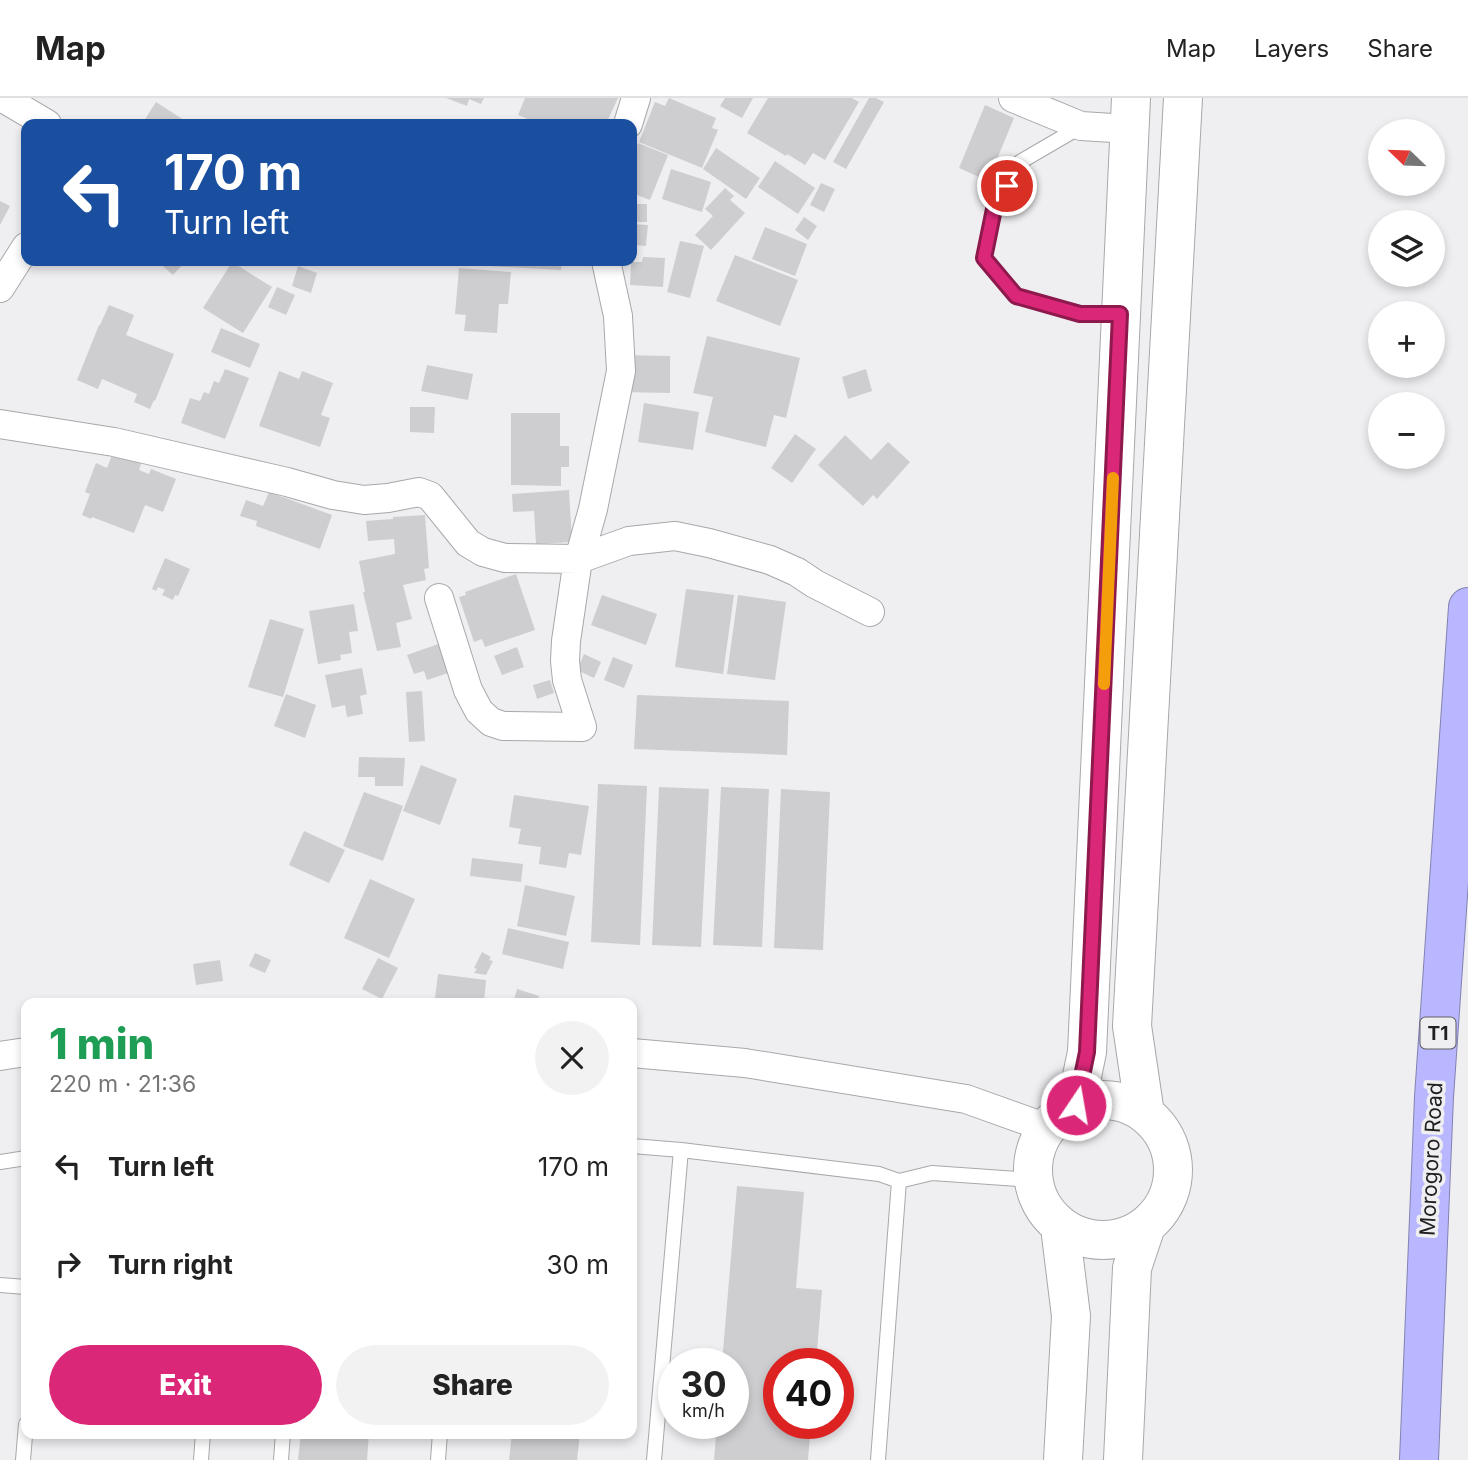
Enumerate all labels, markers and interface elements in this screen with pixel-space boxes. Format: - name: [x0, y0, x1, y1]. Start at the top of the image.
- text: Map: [35, 28, 106, 68]
- text: Map: [1166, 34, 1216, 63]
- text: Layers: [1254, 34, 1329, 63]
- text: Share: [1367, 34, 1433, 63]
- north arrow: [1368, 119, 1446, 196]
- map controls: [1368, 119, 1445, 469]
- text: 170 m: [164, 143, 302, 202]
- icon: left: [49, 147, 140, 238]
- pin: [977, 156, 1037, 216]
- icon: arrive: [988, 167, 1026, 205]
- text: Turn left: [164, 203, 289, 242]
- button: layers: [1368, 210, 1445, 287]
- button: +: [1368, 301, 1445, 378]
- button: −: [1368, 392, 1445, 469]
- text: 1 min: [49, 1018, 154, 1069]
- road number: T1: [1420, 1018, 1456, 1049]
- button: close: [535, 1021, 609, 1095]
- position arrow: [1039, 1068, 1113, 1142]
- text: 220 m · 21:36: [49, 1070, 196, 1098]
- street label: Morogoro Road: [1414, 1082, 1448, 1236]
- icon: left: [49, 1147, 87, 1185]
- text: Turn left: [108, 1151, 214, 1182]
- text: 170 m: [538, 1151, 609, 1182]
- icon: right: [49, 1245, 87, 1283]
- text: Turn right: [108, 1249, 233, 1280]
- text: 30 m: [546, 1249, 609, 1280]
- button: Exit: [49, 1345, 322, 1425]
- button: Share: [336, 1345, 609, 1425]
- speed limit sign: 40: [763, 1348, 854, 1439]
- text: 30: [680, 1363, 727, 1405]
- text: km/h: [682, 1400, 725, 1421]

